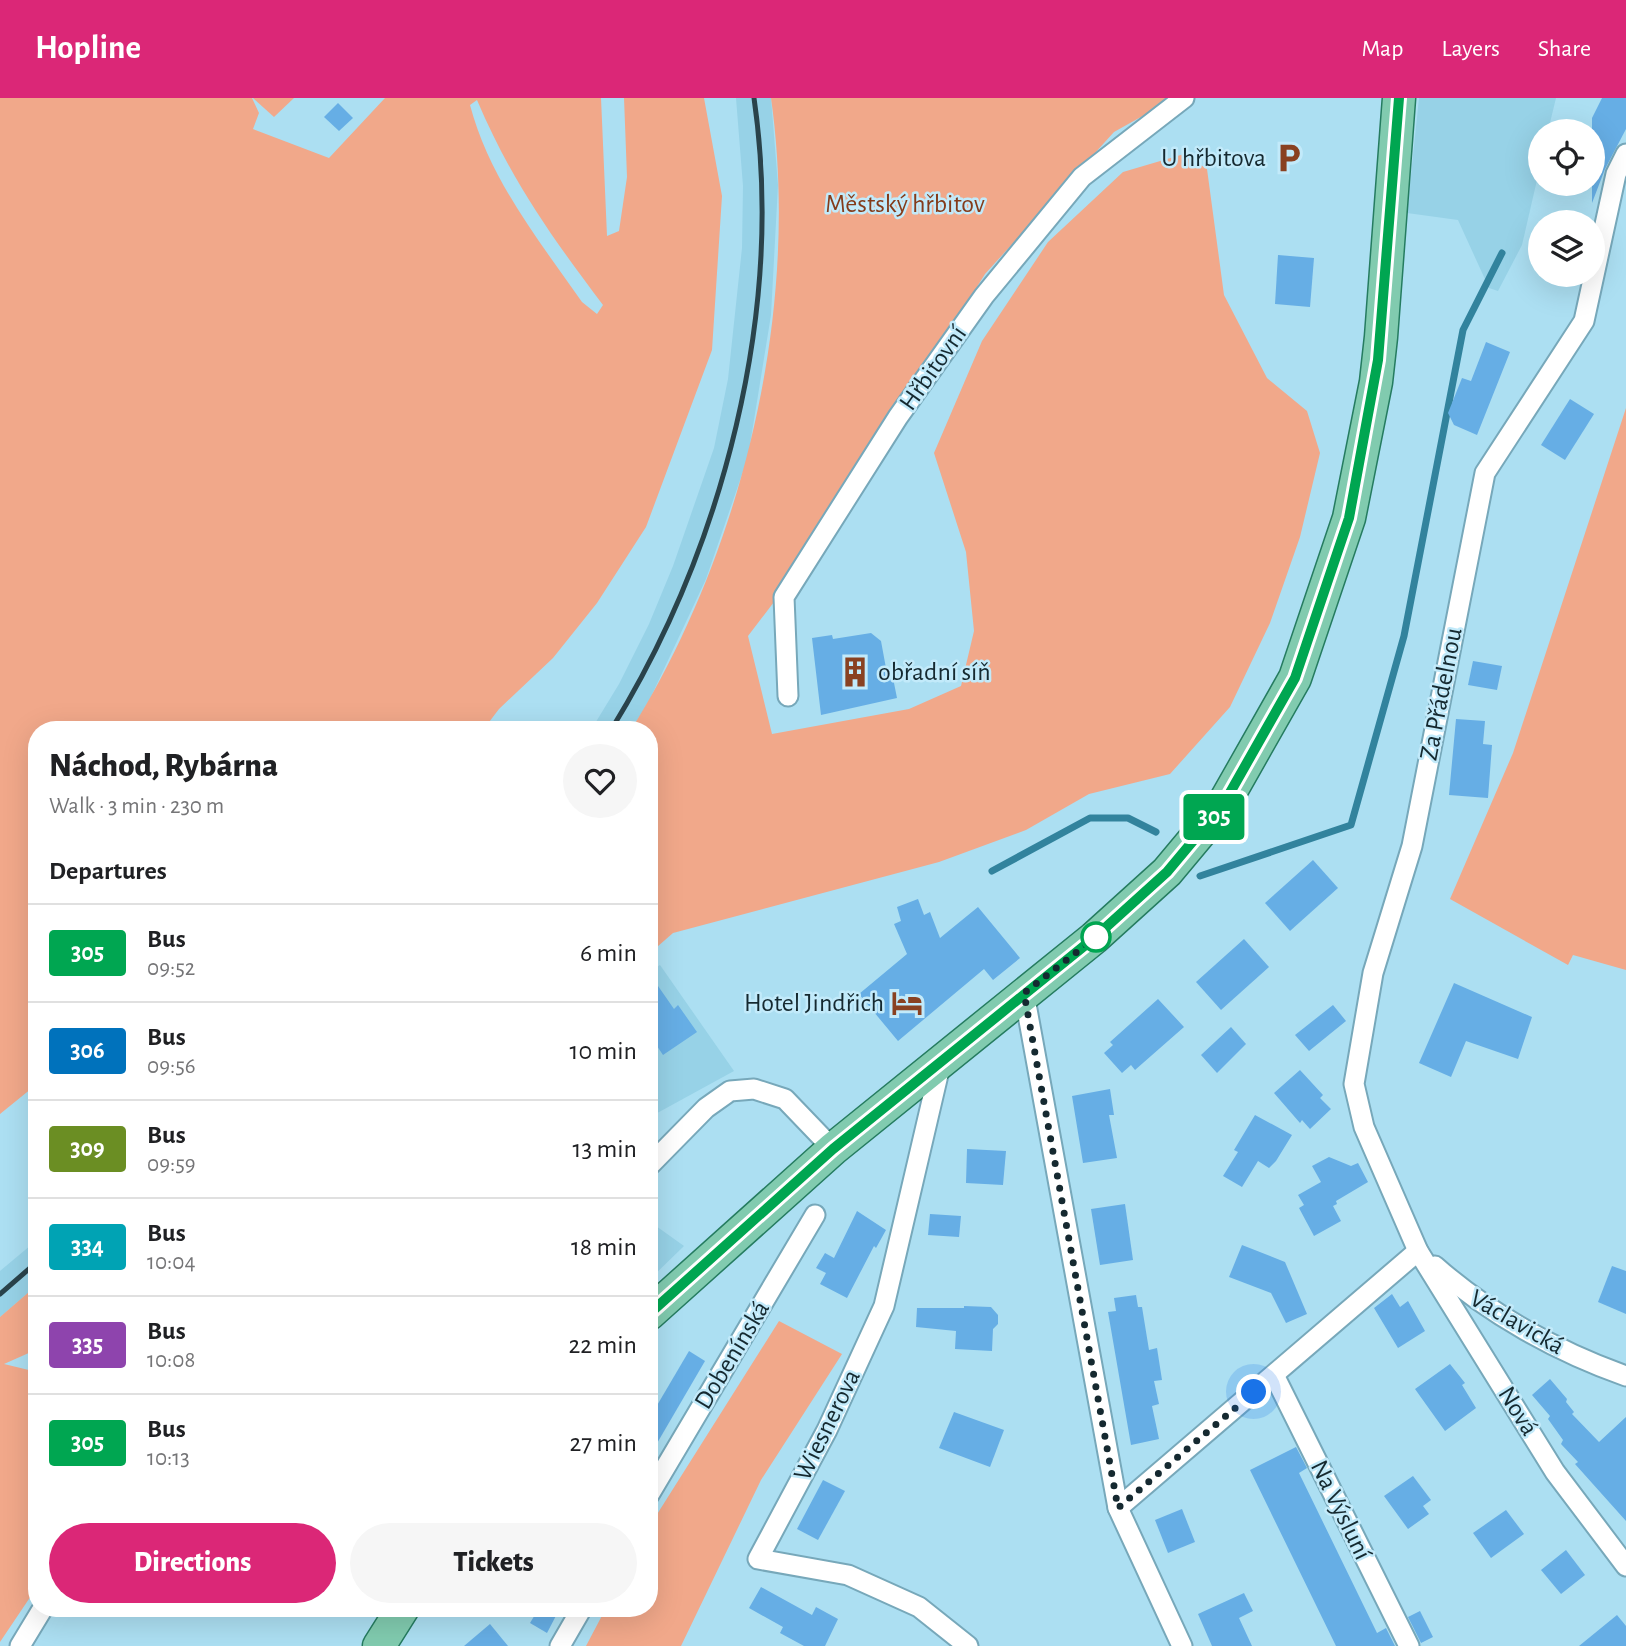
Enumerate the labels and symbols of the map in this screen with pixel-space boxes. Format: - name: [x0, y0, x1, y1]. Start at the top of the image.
- parking icon: U hřbitova: [1272, 141, 1306, 175]
- place label: U hřbitova: [1161, 145, 1266, 171]
- park label: Městský hřbitov: [825, 191, 985, 217]
- street label: Hřbitovní: [895, 320, 972, 415]
- street label: Za Přádelnou: [1415, 625, 1467, 763]
- building icon: obřadní síň: [838, 655, 872, 689]
- place label: obřadní síň: [878, 659, 991, 685]
- line badge: 305: [1174, 794, 1254, 840]
- unlabelled marker: [1081, 922, 1111, 952]
- hotel icon: Hotel Jindřich: [890, 986, 924, 1020]
- place label: Hotel Jindřich: [744, 990, 884, 1016]
- street label: Václavická: [1465, 1285, 1569, 1359]
- street label: Dobenínská: [690, 1296, 774, 1414]
- street label: Wiesnerova: [789, 1365, 865, 1485]
- your location: [1236, 1374, 1271, 1409]
- street label: Nová: [1493, 1382, 1543, 1440]
- street label: Na Výsluní: [1306, 1456, 1377, 1565]

